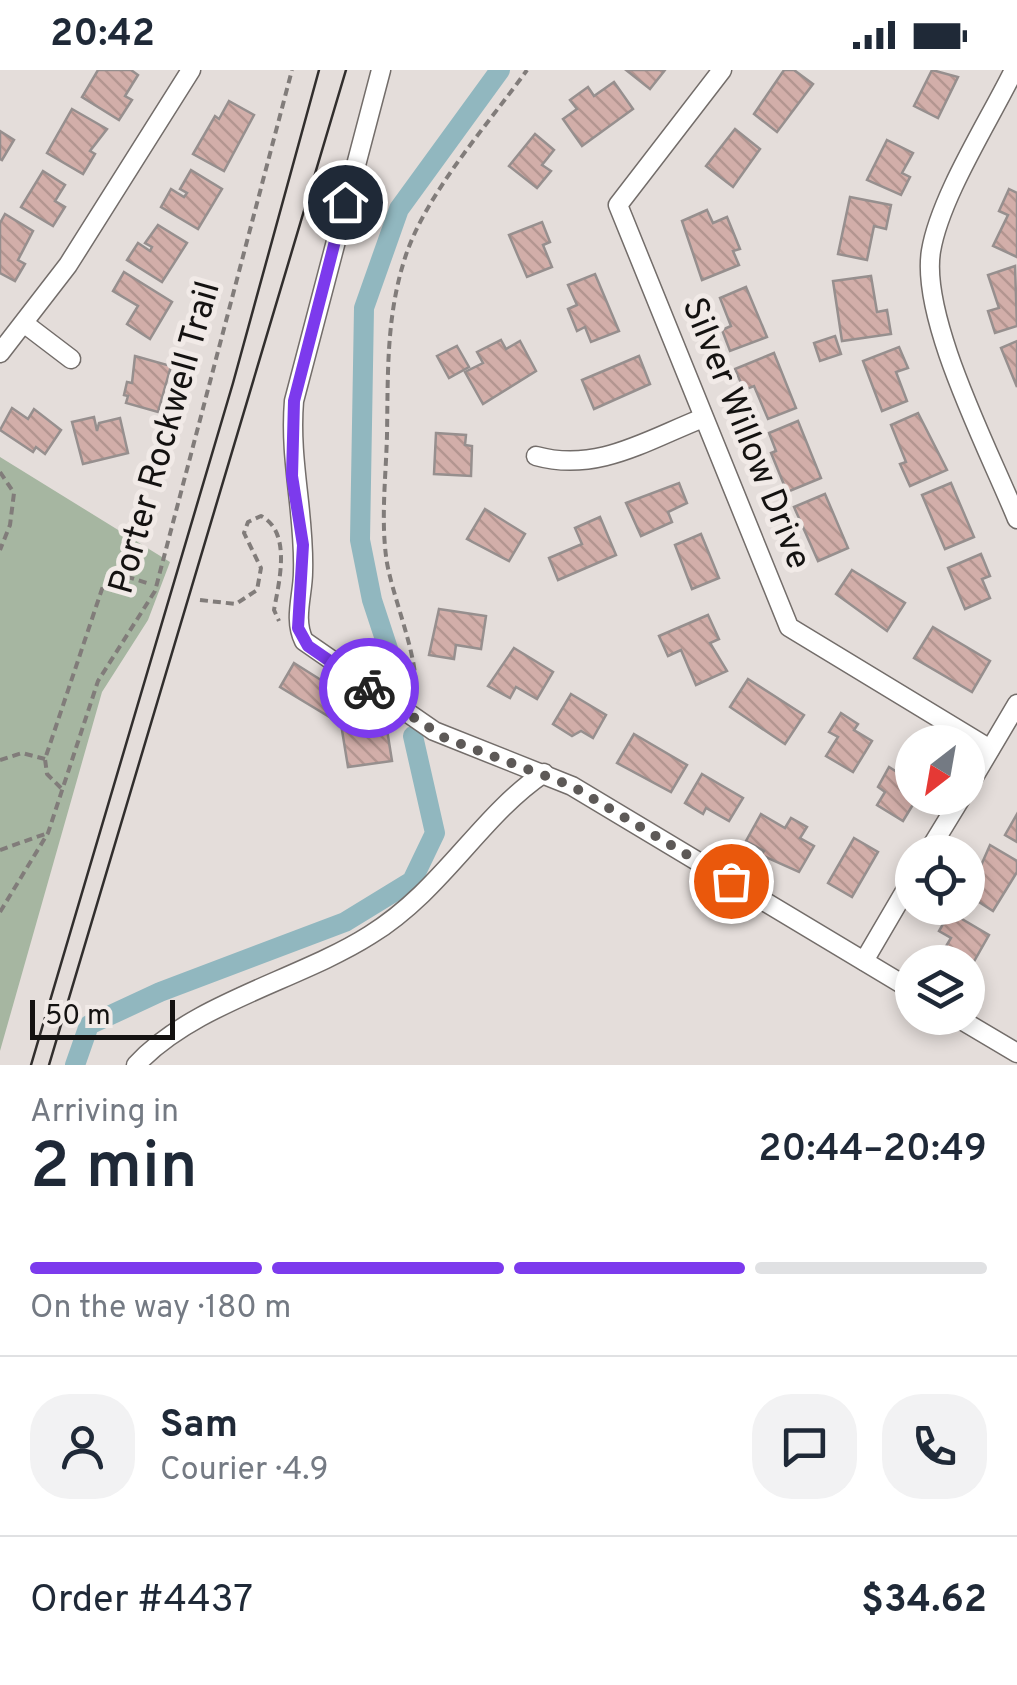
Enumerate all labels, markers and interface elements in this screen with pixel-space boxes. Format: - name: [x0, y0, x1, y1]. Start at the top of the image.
- text: 20:42: [50, 11, 155, 60]
- pin: [303, 160, 388, 245]
- icon: home: [318, 175, 373, 230]
- street label: Porter Rockwell Trail: [100, 277, 232, 599]
- street label: Silver Willow Drive: [670, 292, 820, 576]
- courier: [319, 638, 419, 738]
- icon: bike: [342, 661, 397, 716]
- north arrow: [895, 725, 985, 815]
- map controls: [895, 725, 985, 1035]
- button: locate: [895, 835, 985, 925]
- pin: [689, 839, 774, 924]
- icon: bag: [704, 854, 759, 909]
- button: layers: [895, 945, 985, 1035]
- scale bar: [30, 995, 175, 1040]
- text: 50 m: [45, 999, 111, 1035]
- text: Arriving in: [30, 1093, 179, 1133]
- text: 20:44–20:49: [758, 1126, 987, 1175]
- text: 2 min: [30, 1129, 198, 1211]
- text: On the way · 180 m: [30, 1289, 291, 1329]
- button: person: [30, 1394, 135, 1499]
- button: chat: [752, 1394, 857, 1499]
- button: phone: [882, 1394, 987, 1499]
- text: Sam: [160, 1402, 238, 1451]
- text: Courier · 4.9: [160, 1451, 329, 1491]
- text: Order #4437: [30, 1577, 253, 1626]
- text: $34.62: [861, 1577, 987, 1626]

